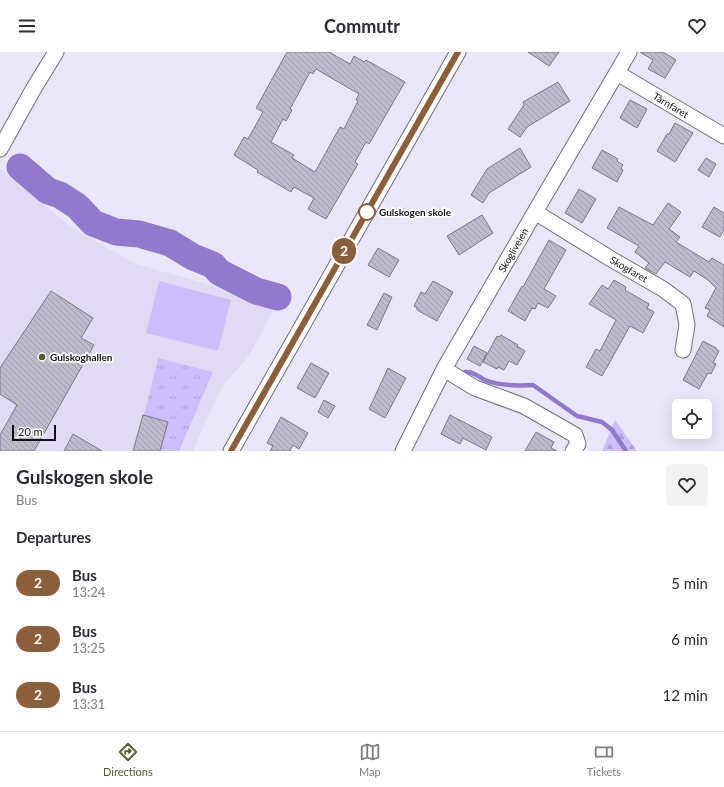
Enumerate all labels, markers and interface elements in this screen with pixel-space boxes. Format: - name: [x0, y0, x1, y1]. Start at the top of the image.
- icon: menu: [16, 15, 38, 37]
- text: Commutr: [324, 15, 400, 37]
- icon: heart: [686, 15, 708, 37]
- street label: Tårnfaret: [651, 90, 691, 121]
- marker: Gulskogen skole: [358, 203, 376, 221]
- place label: Gulskogen skole: [379, 206, 452, 218]
- street label: Skogliveien: [495, 226, 531, 274]
- line badge: 2: [331, 238, 357, 264]
- text: 2: [340, 242, 348, 259]
- street label: Skogfaret: [608, 253, 650, 285]
- place label: Gulskoghallen: [50, 351, 113, 363]
- marker: Gulskoghallen: [37, 352, 47, 362]
- map controls: [672, 399, 712, 439]
- button: locate: [672, 399, 712, 439]
- scale bar: [12, 423, 56, 442]
- text: 20 m: [18, 425, 43, 438]
- button: heart: [666, 464, 708, 506]
- text: Gulskogen skole: [16, 465, 153, 488]
- text: Bus: [16, 492, 37, 508]
- text: Departures: [16, 528, 91, 546]
- text: Bus: [72, 566, 97, 584]
- text: 2: [34, 574, 42, 591]
- text: 5 min: [671, 574, 708, 592]
- text: 13:24: [72, 584, 105, 600]
- text: Bus: [72, 622, 97, 640]
- text: 2: [34, 630, 42, 647]
- text: 6 min: [671, 630, 708, 648]
- text: 13:25: [72, 640, 105, 656]
- text: Bus: [72, 678, 97, 696]
- text: 2: [34, 686, 42, 703]
- text: 12 min: [662, 686, 708, 704]
- text: 13:31: [72, 696, 105, 712]
- tab: Directions: [103, 741, 153, 778]
- tab: Map: [359, 741, 381, 778]
- tab: Tickets: [587, 741, 621, 778]

